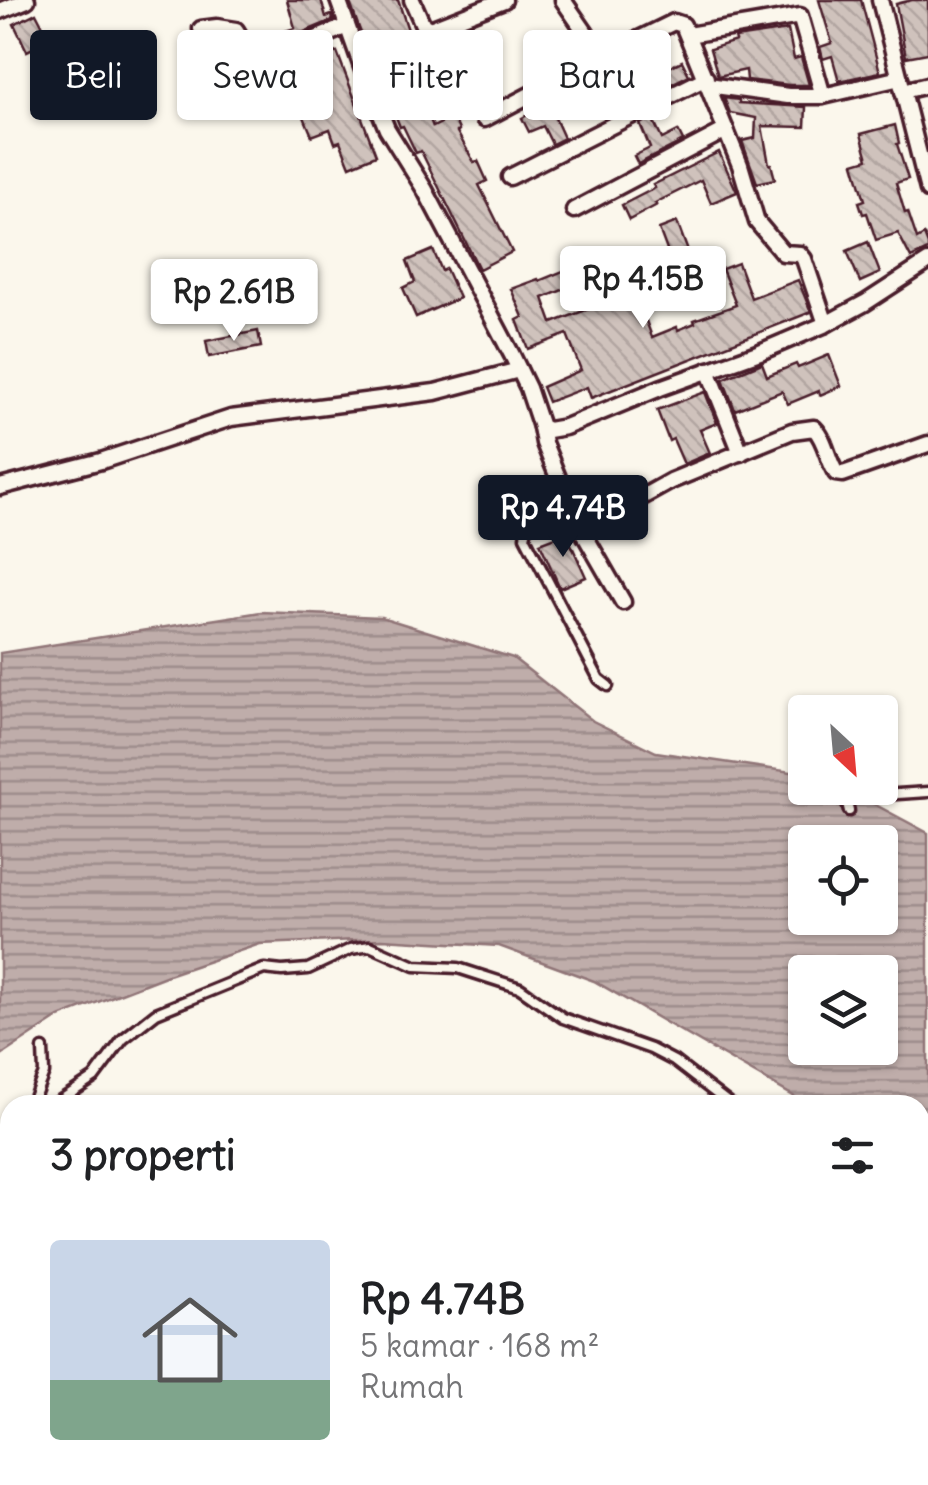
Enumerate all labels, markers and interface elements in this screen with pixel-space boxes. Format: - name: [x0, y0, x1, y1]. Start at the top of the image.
- chip: Beli: [30, 30, 157, 120]
- chip: Sewa: [177, 30, 333, 120]
- chip: Filter: [353, 30, 503, 120]
- chip: Baru: [523, 30, 671, 120]
- pin: Rp 4.15B: [540, 246, 746, 331]
- text: Rp 4.15B: [582, 258, 704, 299]
- pin: Rp 2.61B: [131, 259, 337, 344]
- text: Rp 2.61B: [173, 271, 295, 312]
- pin: Rp 4.74B: [460, 475, 666, 560]
- text: Rp 4.74B: [500, 487, 626, 528]
- north arrow: [788, 695, 898, 805]
- map controls: [788, 695, 898, 1065]
- button: locate: [788, 825, 898, 935]
- button: layers: [788, 955, 898, 1065]
- icon: filters: [825, 1128, 880, 1183]
- text: 3 properti: [50, 1129, 235, 1181]
- text: Rp 4.74B: [360, 1273, 525, 1325]
- icon: home: [130, 1280, 250, 1400]
- text: 5 kamar · 168 m²: [360, 1325, 599, 1366]
- text: Rumah: [360, 1366, 464, 1407]

